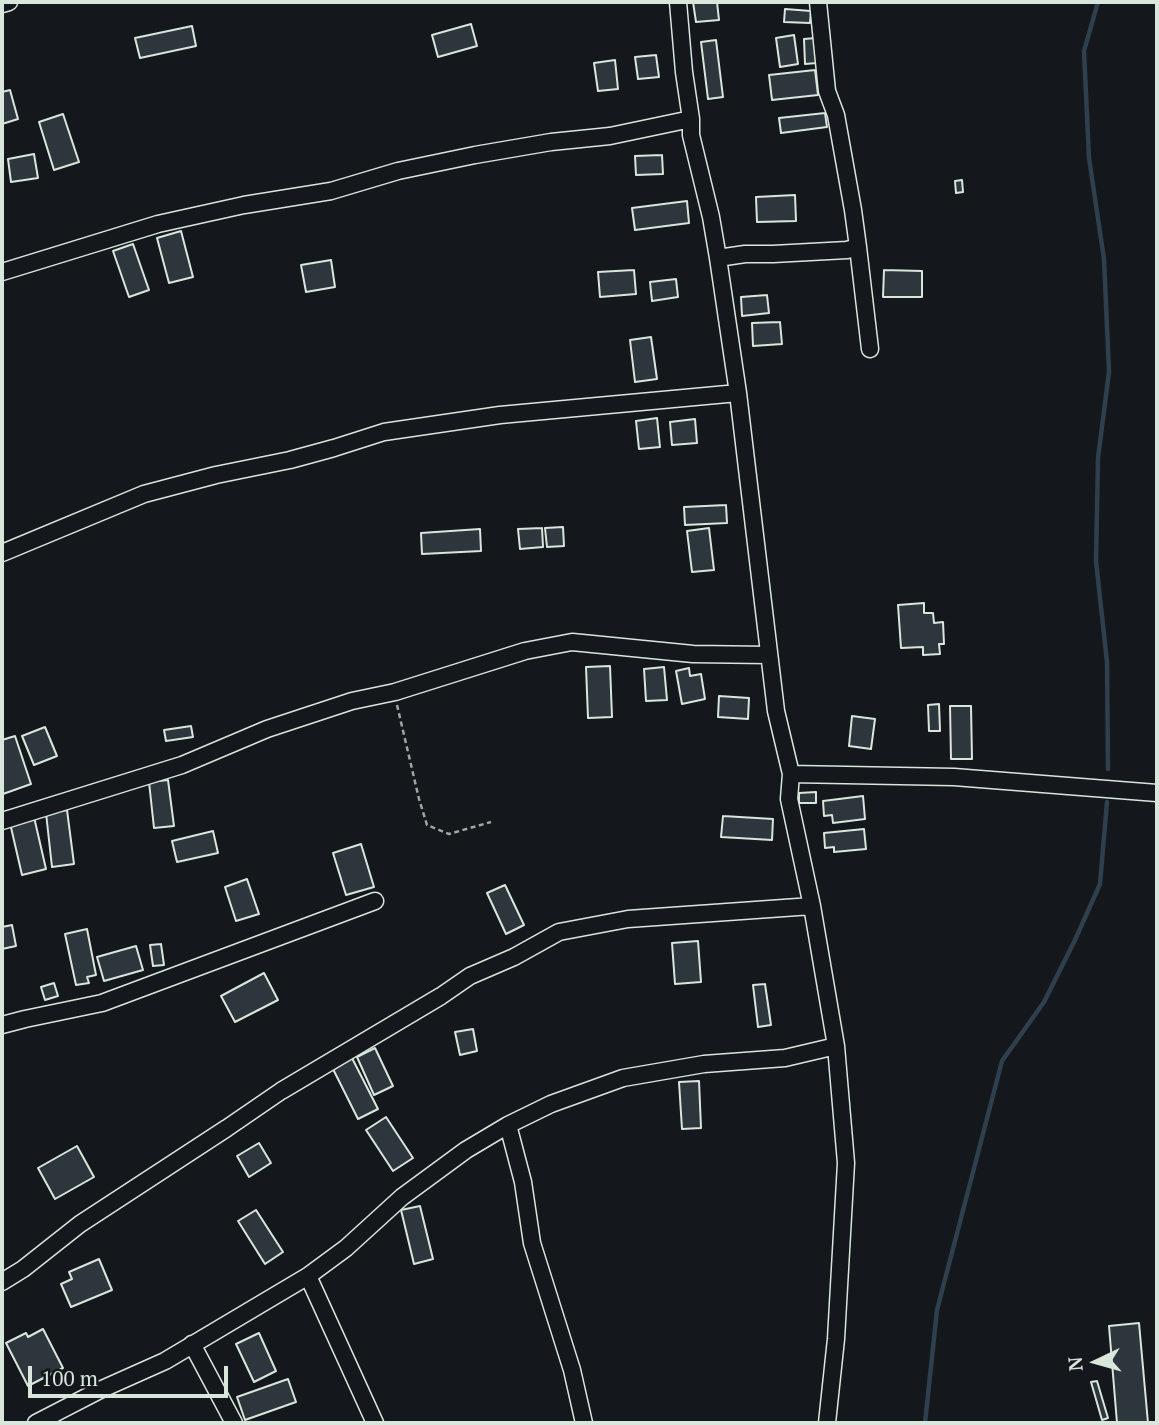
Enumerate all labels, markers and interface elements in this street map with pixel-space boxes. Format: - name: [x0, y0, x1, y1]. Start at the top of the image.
- north arrow: [1061, 1327, 1131, 1397]
- scale bar: [32, 1352, 231, 1396]
- text: N: [1062, 1356, 1088, 1372]
- text: 100 m: [41, 1364, 98, 1392]

